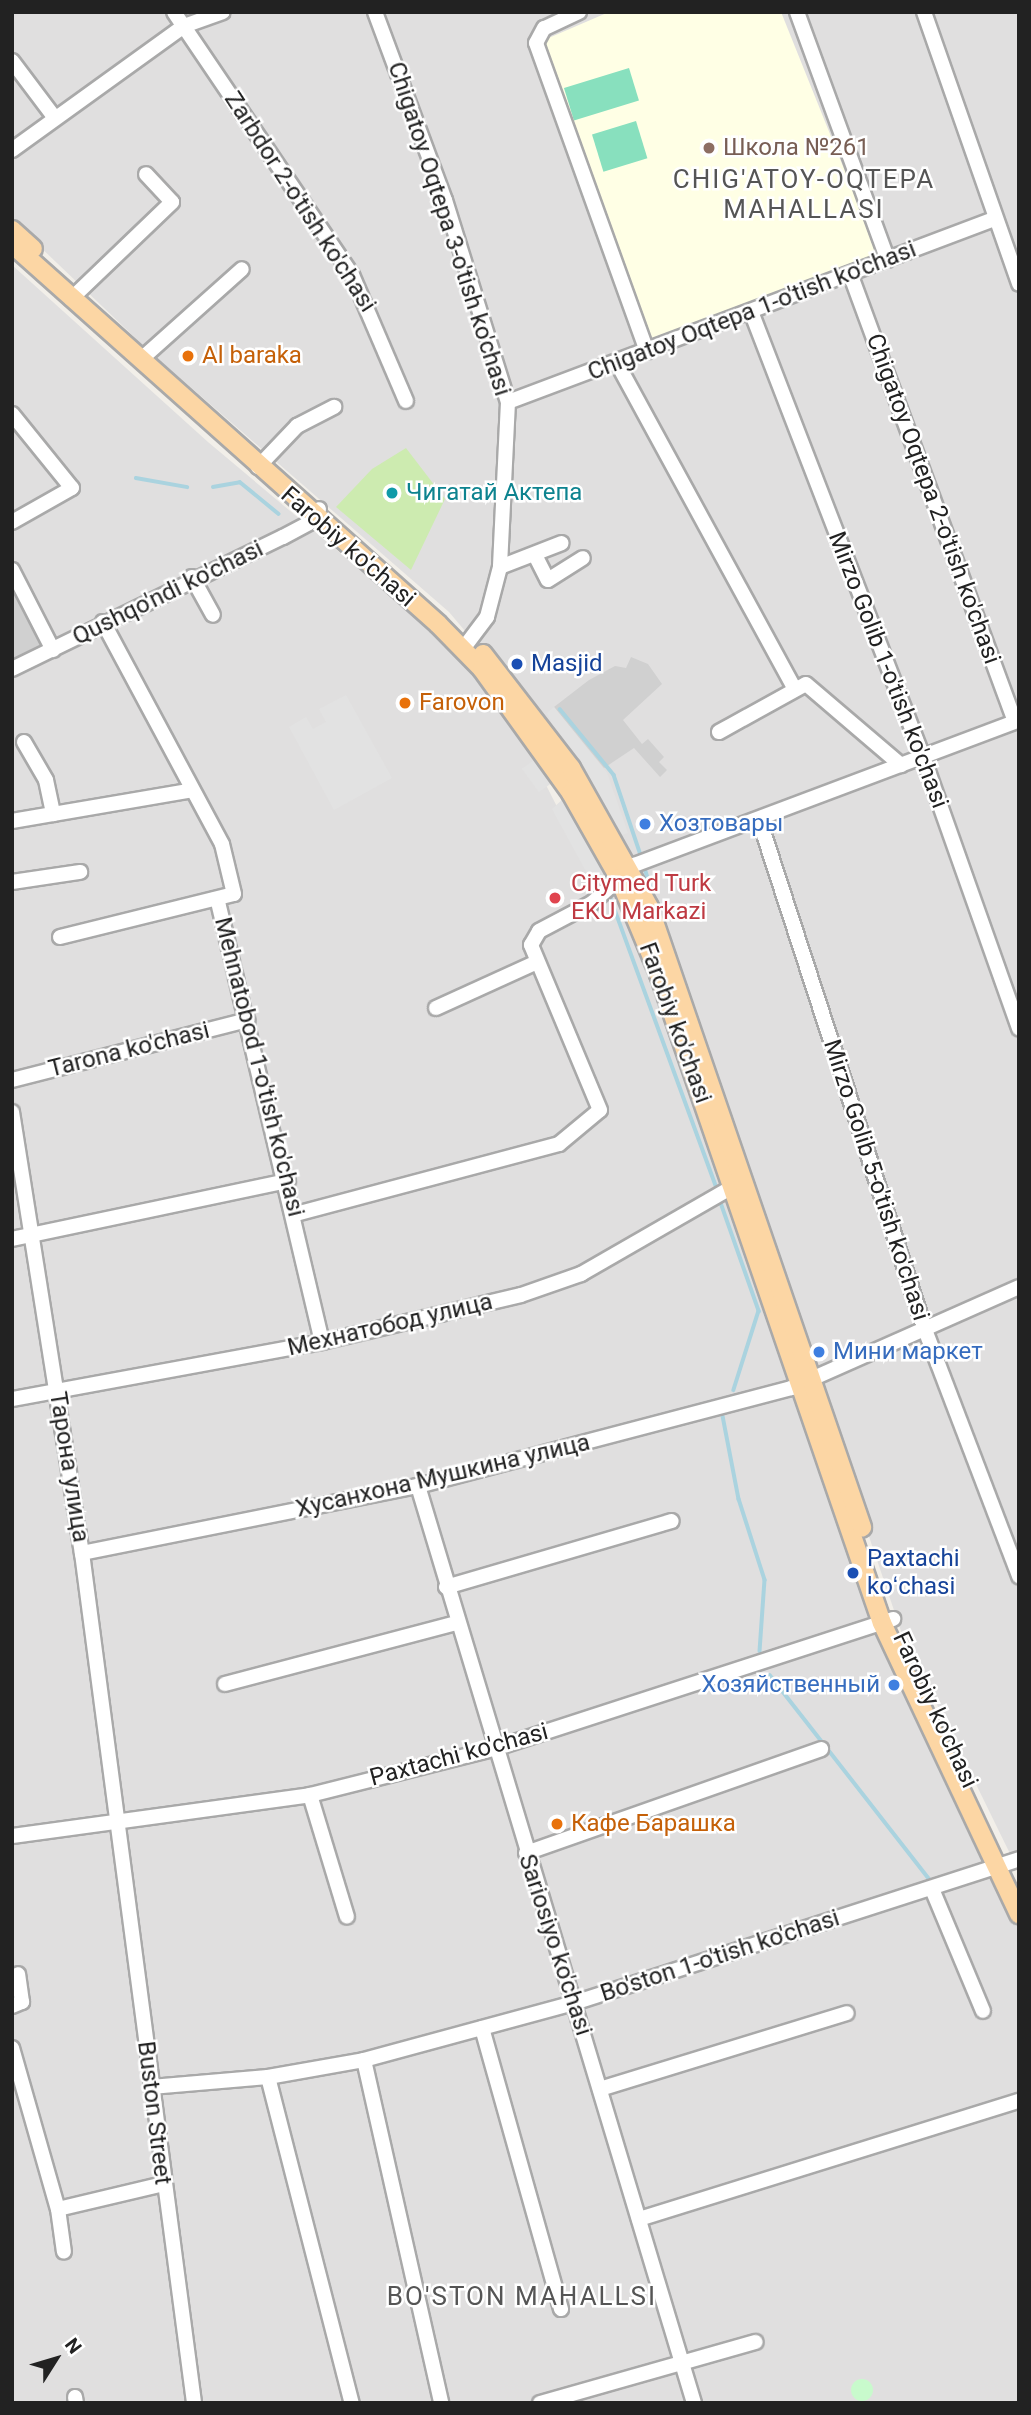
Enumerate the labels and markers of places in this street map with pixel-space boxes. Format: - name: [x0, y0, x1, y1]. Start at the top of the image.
- place label: Школа №261: [723, 134, 870, 162]
- marker: Школа №261: [701, 140, 717, 156]
- place label: Al baraka: [202, 342, 302, 370]
- marker: Al baraka: [180, 348, 196, 364]
- place label: Чигатай Актепа: [406, 479, 582, 507]
- marker: Чигатай Актепа: [384, 485, 400, 501]
- place label: Masjid: [531, 650, 603, 678]
- marker: Masjid: [509, 656, 525, 672]
- place label: Farovon: [419, 689, 505, 717]
- marker: Farovon: [397, 695, 413, 711]
- place label: Хозтовары: [659, 810, 783, 838]
- marker: Хозтовары: [637, 816, 653, 832]
- place label: Citymed Turk EKU Markazi: [571, 870, 712, 926]
- marker: Citymed Turk EKU Markazi: [545, 888, 565, 908]
- place label: Мини маркет: [833, 1338, 983, 1366]
- marker: Мини маркет: [811, 1344, 827, 1360]
- place label: Paxtachi koʻchasi: [867, 1545, 959, 1601]
- marker: Paxtachi koʻchasi: [845, 1565, 861, 1581]
- place label: Хозяйственный: [702, 1671, 880, 1699]
- marker: Хозяйственный: [886, 1677, 902, 1693]
- place label: Кафе Барашка: [571, 1810, 736, 1838]
- marker: Кафе Барашка: [549, 1816, 565, 1832]

